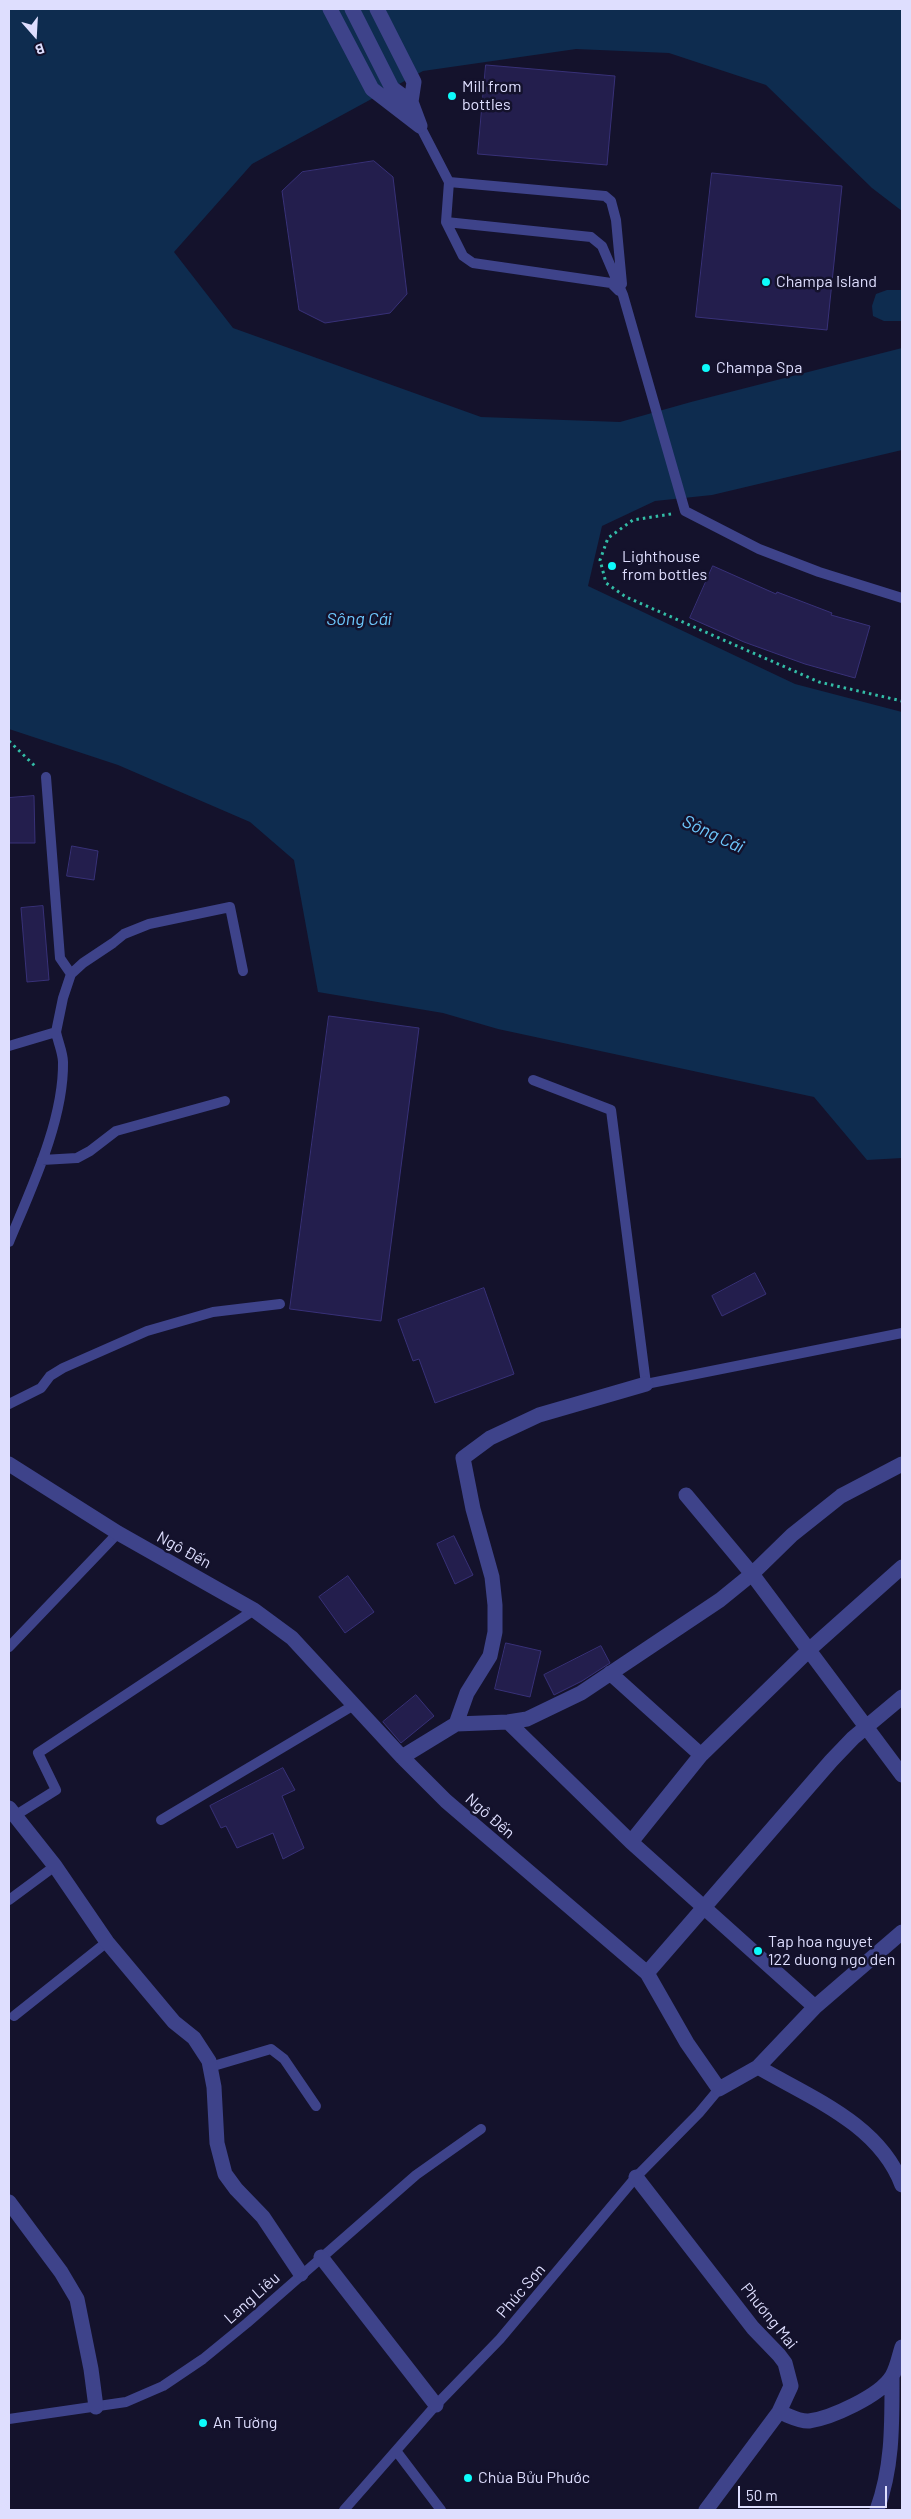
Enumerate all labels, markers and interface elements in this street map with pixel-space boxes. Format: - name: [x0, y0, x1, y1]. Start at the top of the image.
- north arrow: [10, 10, 60, 60]
- text: B: [33, 40, 47, 59]
- place label: Mill from bottles: [462, 77, 521, 115]
- marker: Mill from bottles: [446, 90, 458, 102]
- place label: Champa Island: [776, 272, 877, 292]
- marker: Champa Island: [760, 276, 772, 288]
- place label: Champa Spa: [716, 358, 802, 378]
- marker: Champa Spa: [700, 362, 712, 374]
- place label: Lighthouse from bottles: [622, 547, 707, 585]
- marker: Lighthouse from bottles: [606, 560, 618, 572]
- water label: Sông Cái: [326, 608, 392, 630]
- water label: Sông Cái: [679, 810, 747, 858]
- street label: Ngô Đến: [153, 1527, 215, 1573]
- street label: Ngô Đến: [461, 1789, 519, 1843]
- place label: Tap hoa nguyet 122 duong ngo den: [768, 1932, 895, 1970]
- marker: Tap hoa nguyet 122 duong ngo den: [752, 1945, 764, 1957]
- street label: Phúc Sơn: [493, 2260, 549, 2322]
- street label: Lang Liêu: [220, 2268, 284, 2328]
- street label: Phương Mai: [737, 2279, 801, 2353]
- place label: An Tường: [213, 2413, 277, 2433]
- marker: An Tường: [197, 2417, 209, 2429]
- place label: Chùa Bửu Phước: [478, 2468, 590, 2488]
- marker: Chùa Bửu Phước: [462, 2472, 474, 2484]
- scale bar: [741, 2476, 890, 2508]
- text: 50 m: [746, 2486, 778, 2504]

